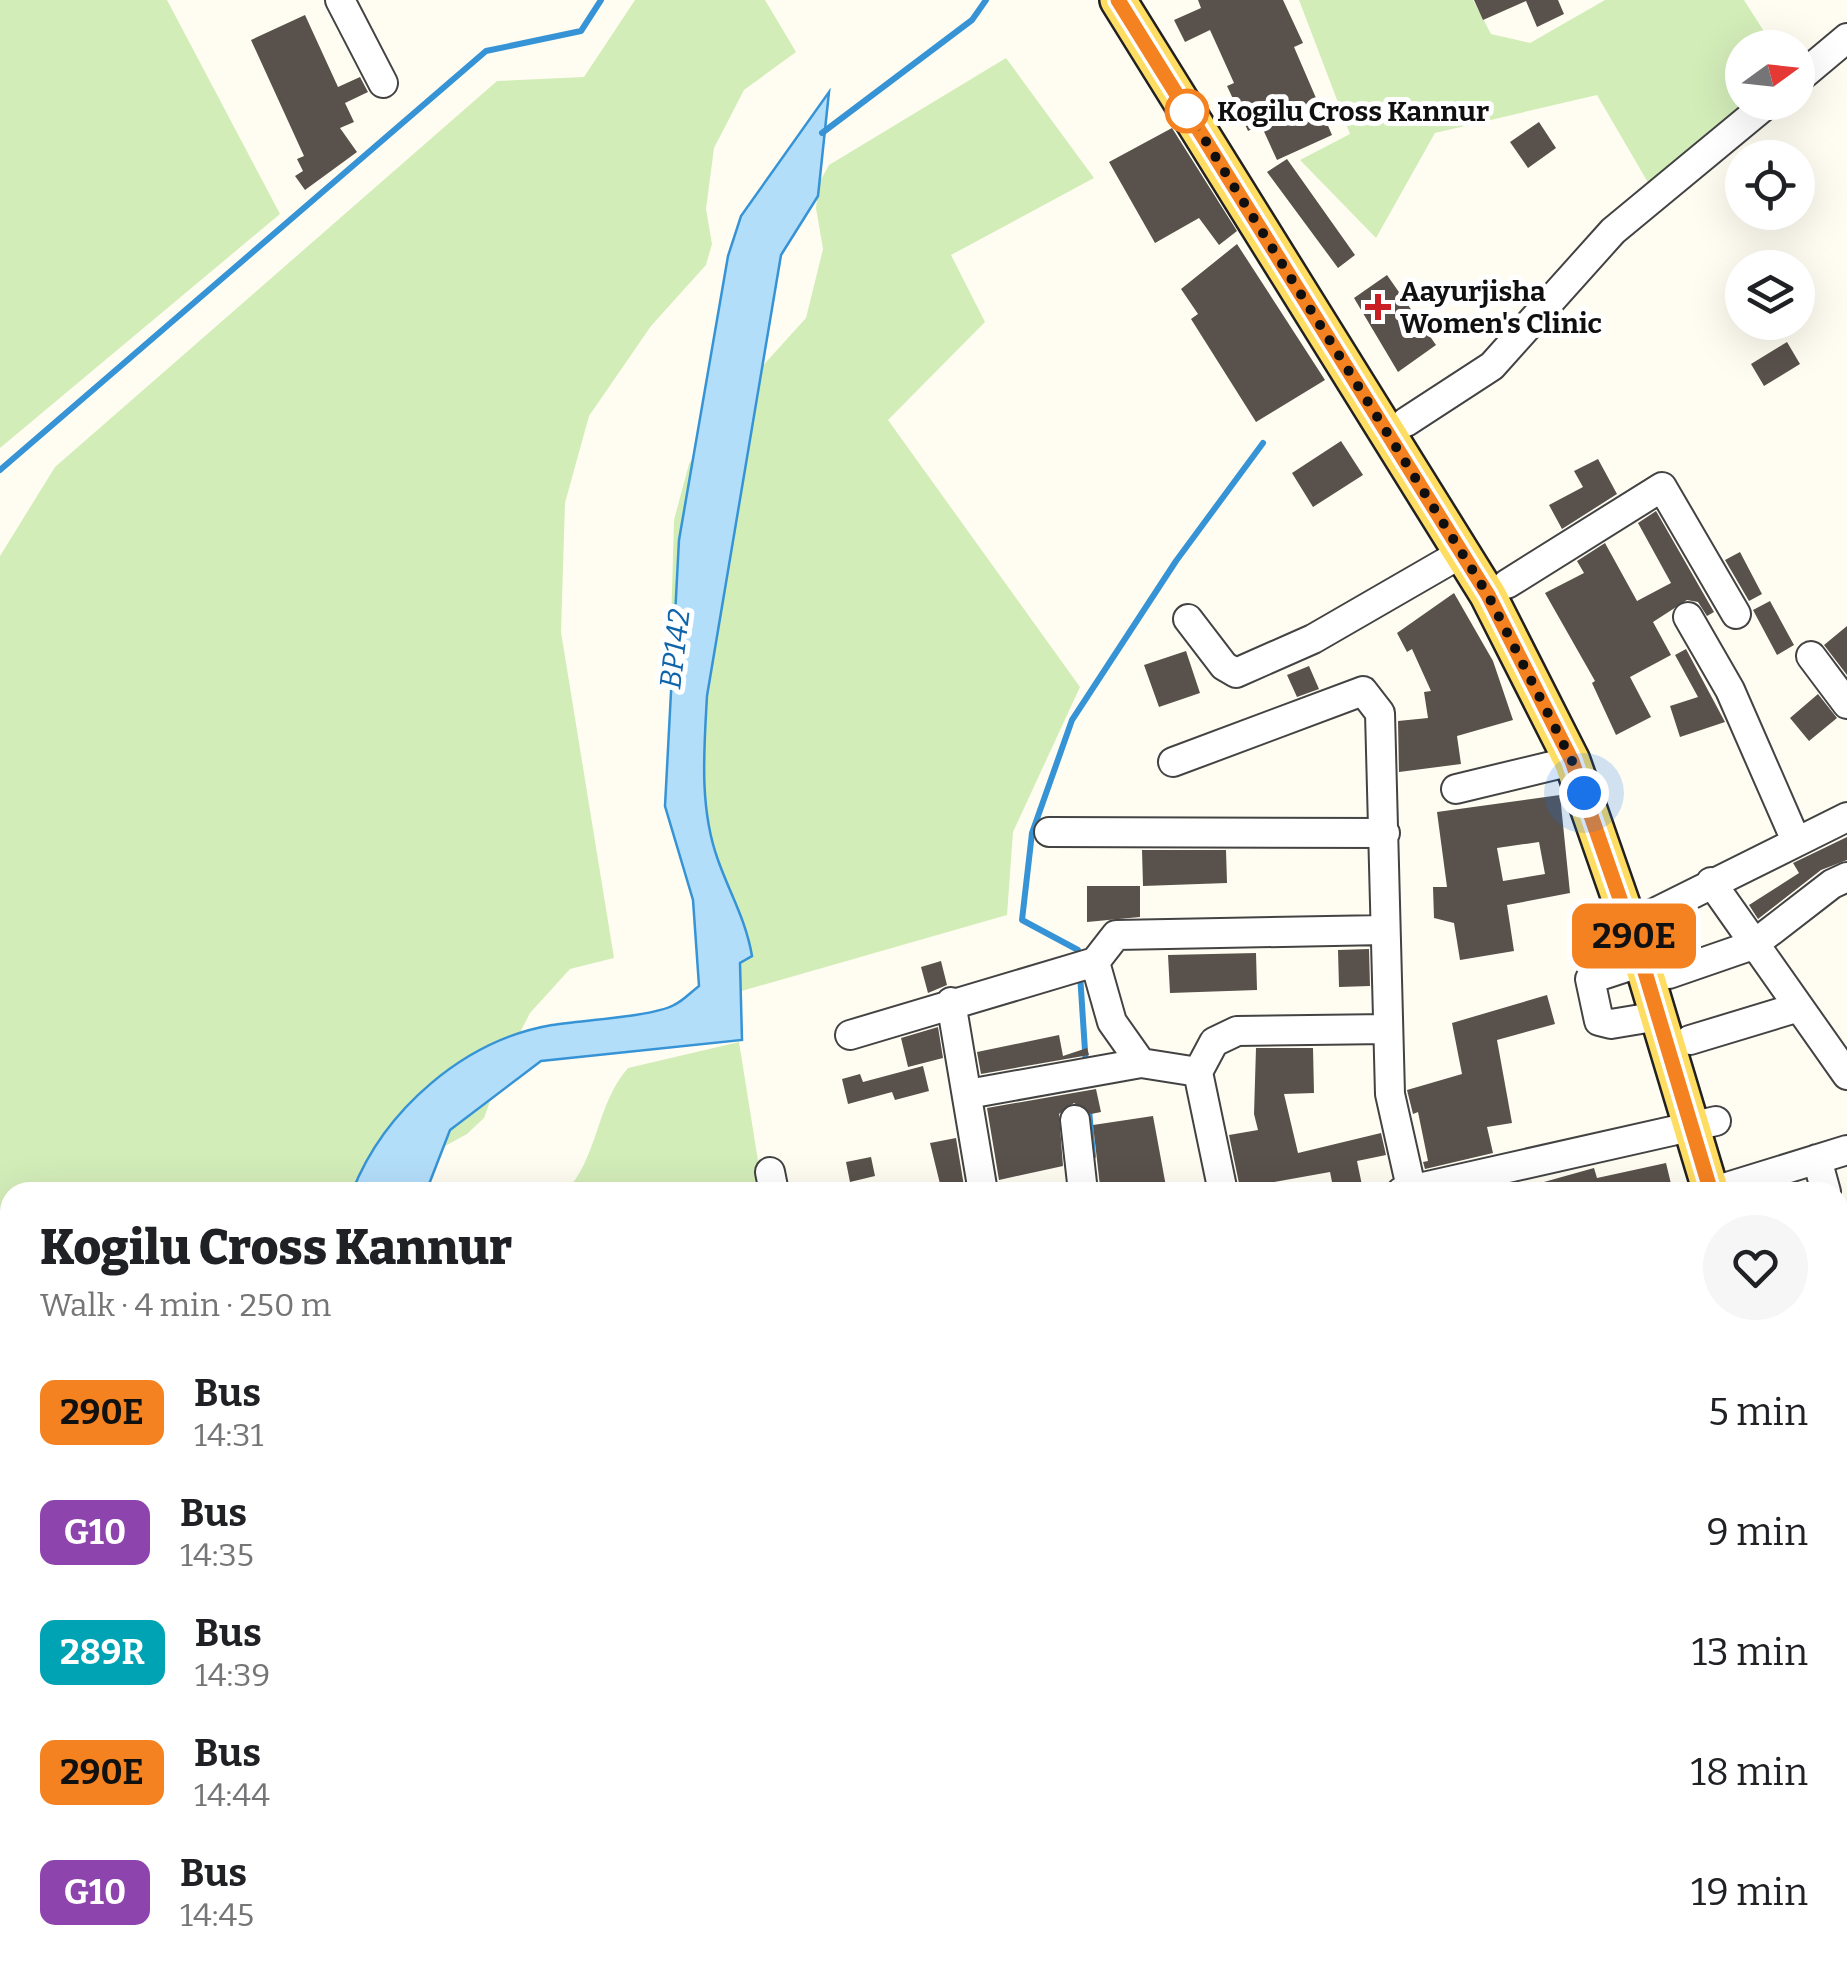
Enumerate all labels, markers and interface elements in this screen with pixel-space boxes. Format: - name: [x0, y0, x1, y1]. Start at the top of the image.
- north arrow: [1725, 30, 1815, 120]
- map controls: [1725, 30, 1815, 340]
- marker: Kogilu Cross Kannur: [1166, 90, 1208, 132]
- place label: Kogilu Cross Kannur: [1217, 95, 1489, 128]
- button: locate: [1725, 140, 1815, 230]
- button: layers: [1725, 250, 1815, 340]
- place label: Aayurjisha Women's Clinic: [1400, 275, 1602, 340]
- marker: Aayurjisha Women's Clinic: [1365, 294, 1391, 320]
- water label: BP142: [652, 607, 698, 691]
- your location: [1559, 768, 1609, 818]
- line badge: 290E: [1564, 904, 1704, 968]
- text: 290E: [1592, 915, 1676, 957]
- button: heart: [1703, 1215, 1808, 1320]
- text: Kogilu Cross Kannur: [40, 1219, 512, 1277]
- text: Walk · 4 min · 250 m: [40, 1286, 331, 1324]
- text: Bus: [194, 1370, 261, 1416]
- text: 5 min: [1708, 1389, 1808, 1435]
- text: 290E: [60, 1391, 144, 1433]
- text: 14:31: [194, 1416, 264, 1454]
- text: Bus: [180, 1490, 247, 1536]
- text: 9 min: [1707, 1509, 1808, 1555]
- text: G10: [64, 1511, 126, 1553]
- text: 14:35: [180, 1536, 254, 1574]
- text: Bus: [195, 1610, 262, 1656]
- text: 13 min: [1692, 1629, 1808, 1675]
- text: 289R: [60, 1631, 145, 1673]
- text: 14:39: [195, 1656, 270, 1694]
- text: Bus: [194, 1730, 261, 1776]
- text: 18 min: [1691, 1749, 1808, 1795]
- text: 290E: [60, 1751, 144, 1793]
- text: 14:44: [194, 1776, 270, 1814]
- text: Bus: [180, 1850, 247, 1896]
- text: 19 min: [1691, 1869, 1808, 1915]
- text: G10: [64, 1871, 126, 1913]
- text: 14:45: [180, 1896, 254, 1934]

